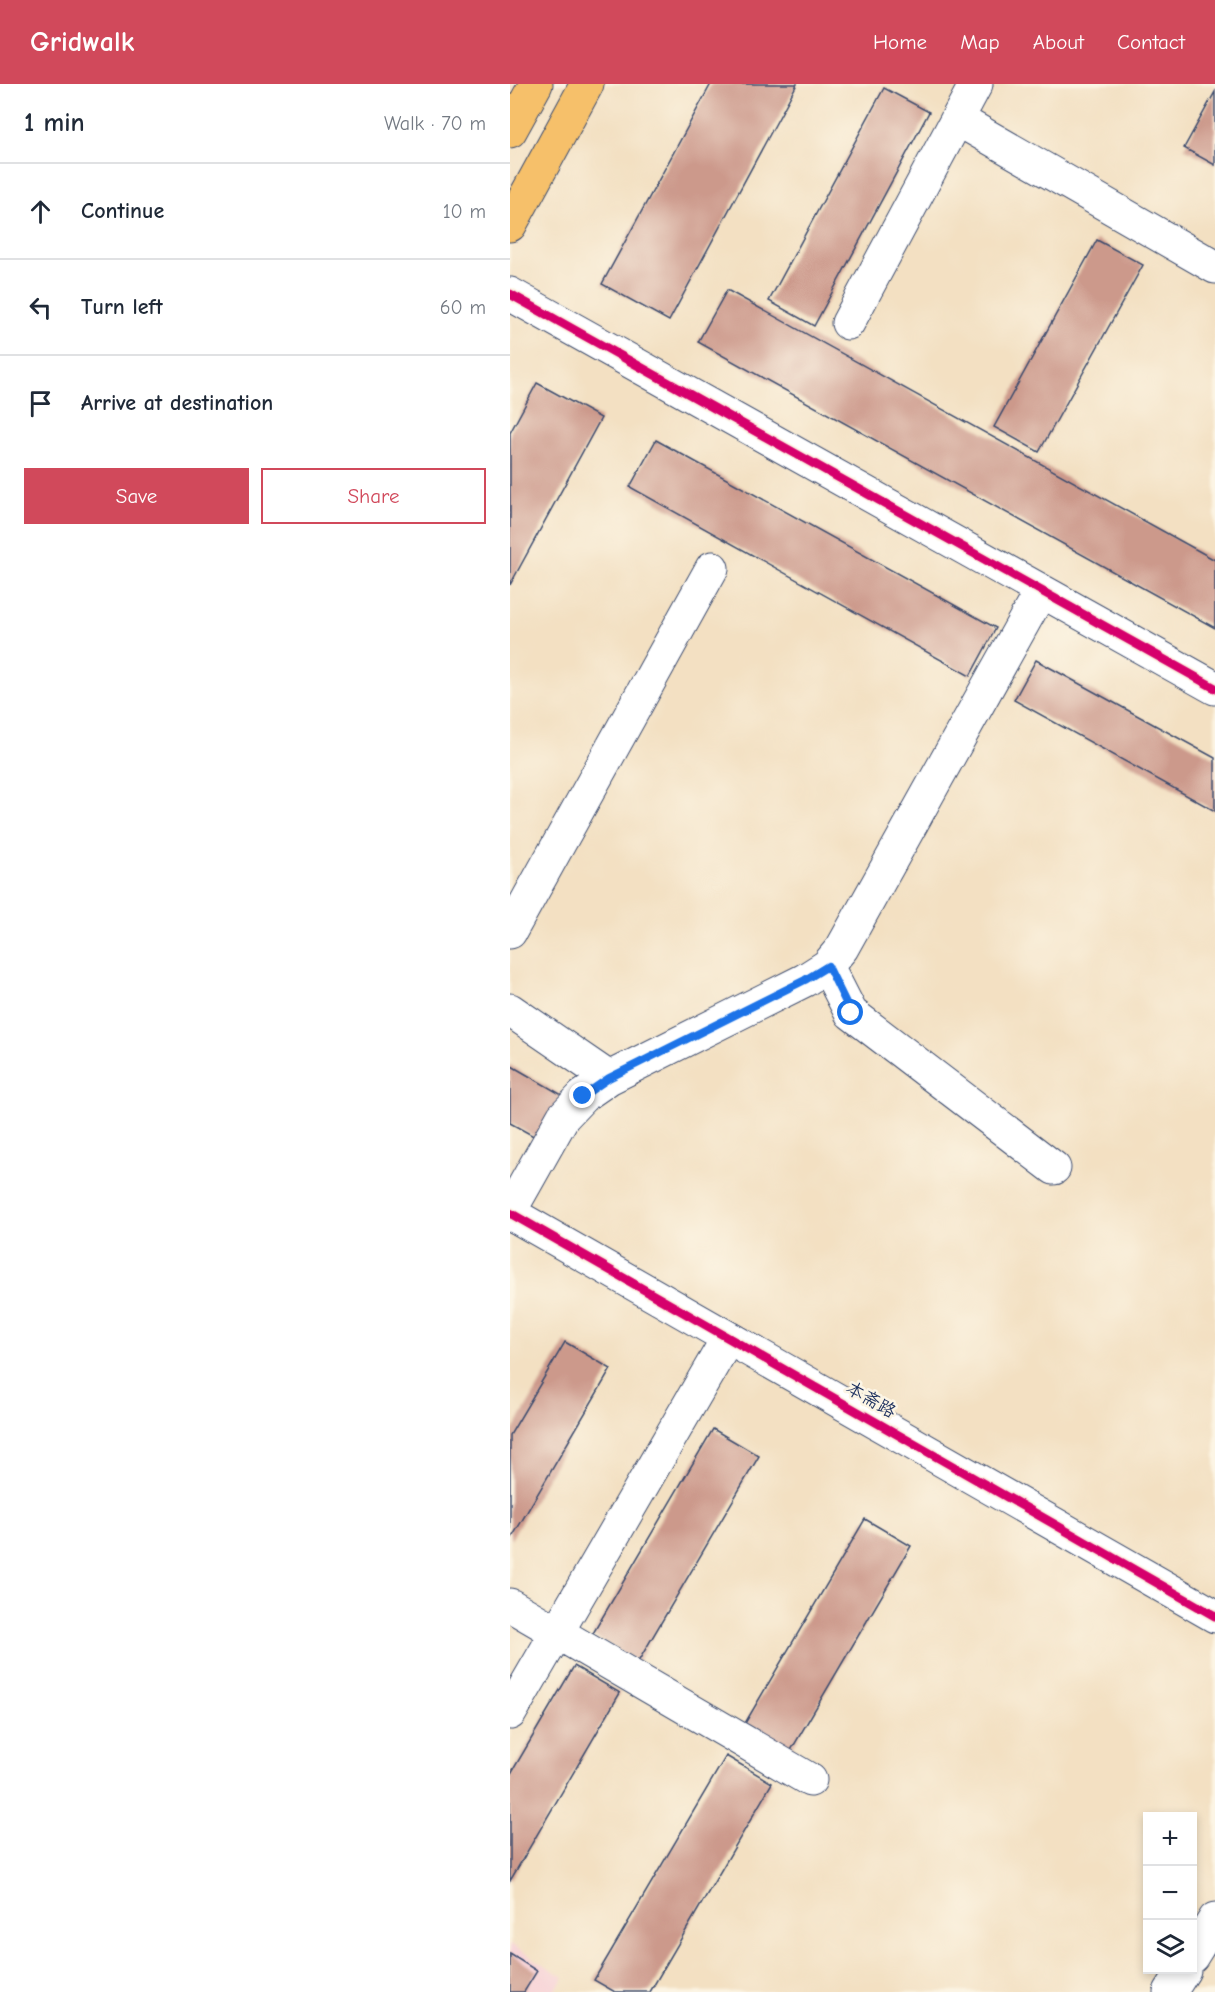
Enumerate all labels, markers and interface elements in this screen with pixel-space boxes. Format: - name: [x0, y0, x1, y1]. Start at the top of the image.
- text: Gridwalk: [30, 26, 134, 58]
- text: Home: [873, 30, 927, 54]
- text: Map: [960, 30, 1000, 54]
- text: About: [1033, 30, 1084, 54]
- text: Contact: [1117, 30, 1185, 54]
- text: 1 min: [24, 108, 85, 138]
- text: Walk · 70 m: [384, 112, 486, 135]
- icon: ahead: [24, 195, 57, 228]
- text: Continue: [81, 198, 164, 224]
- text: 10 m: [443, 200, 486, 223]
- icon: left: [24, 291, 57, 324]
- text: Turn left: [81, 294, 163, 320]
- text: 60 m: [440, 296, 486, 319]
- icon: arrive: [24, 387, 57, 420]
- text: Arrive at destination: [81, 390, 273, 416]
- button: Save: [24, 468, 249, 524]
- button: Share: [261, 468, 486, 524]
- route start: [837, 999, 863, 1025]
- route end: [569, 1082, 595, 1108]
- street label: 本斋路: [842, 1377, 900, 1423]
- map controls: [1143, 1812, 1197, 1974]
- button: +: [1143, 1812, 1197, 1866]
- button: −: [1143, 1866, 1197, 1920]
- button: layers: [1143, 1920, 1197, 1974]

